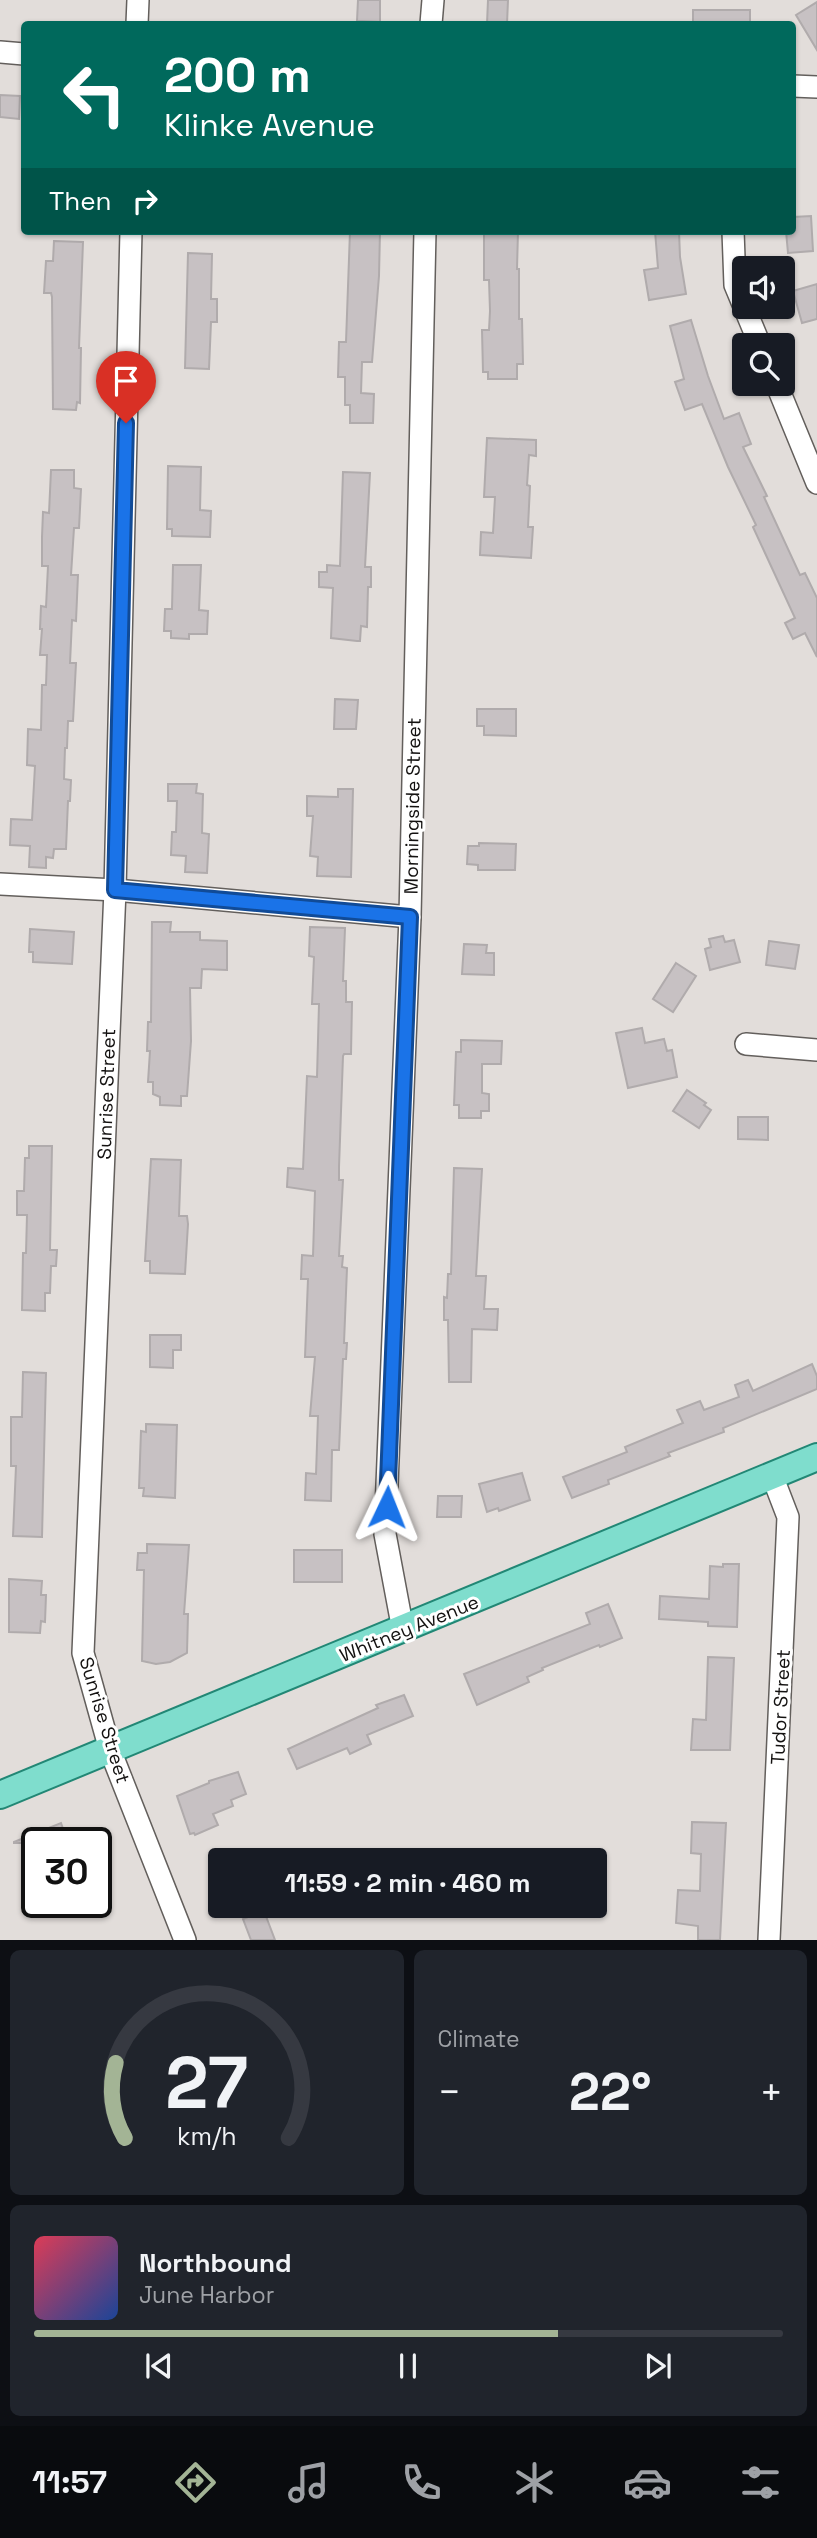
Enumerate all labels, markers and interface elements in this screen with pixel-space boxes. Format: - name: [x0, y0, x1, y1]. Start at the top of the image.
- text: 200 m: [164, 44, 311, 106]
- icon: left: [49, 49, 140, 140]
- text: Klinke Avenue: [164, 105, 375, 145]
- icon: right: [126, 182, 164, 220]
- text: Then: [49, 184, 112, 218]
- map controls: [732, 256, 795, 396]
- button: sound: [732, 256, 795, 319]
- button: search: [732, 333, 795, 396]
- pin: [96, 351, 156, 423]
- icon: arrive: [107, 362, 145, 400]
- street label: Morningside Street: [398, 718, 427, 895]
- street label: Sunrise Street: [92, 1028, 121, 1160]
- position arrow: [350, 1470, 424, 1544]
- street label: Whitney Avenue: [336, 1589, 482, 1668]
- street label: Tudor Street: [765, 1649, 796, 1765]
- street label: Sunrise Street: [73, 1654, 136, 1786]
- speed limit sign: 30: [21, 1827, 112, 1918]
- text: 11:59 · 2 min · 460 m: [284, 1866, 531, 1900]
- text: Climate: [438, 2024, 520, 2054]
- text: 27: [165, 2037, 248, 2130]
- text: 22°: [569, 2059, 651, 2125]
- text: −: [438, 2068, 461, 2116]
- text: +: [759, 2068, 783, 2116]
- text: km/h: [177, 2120, 237, 2152]
- text: Northbound: [139, 2246, 292, 2280]
- text: June Harbor: [139, 2280, 274, 2310]
- icon: previous: [140, 2347, 178, 2385]
- icon: pause: [389, 2347, 427, 2385]
- icon: next: [639, 2347, 677, 2385]
- icon: directions: [171, 2458, 220, 2507]
- icon: music: [284, 2458, 333, 2507]
- icon: phone: [397, 2458, 446, 2507]
- icon: climate: [510, 2458, 559, 2507]
- icon: car: [623, 2458, 672, 2507]
- icon: filters: [736, 2458, 785, 2507]
- text: 11:57: [32, 2462, 107, 2502]

